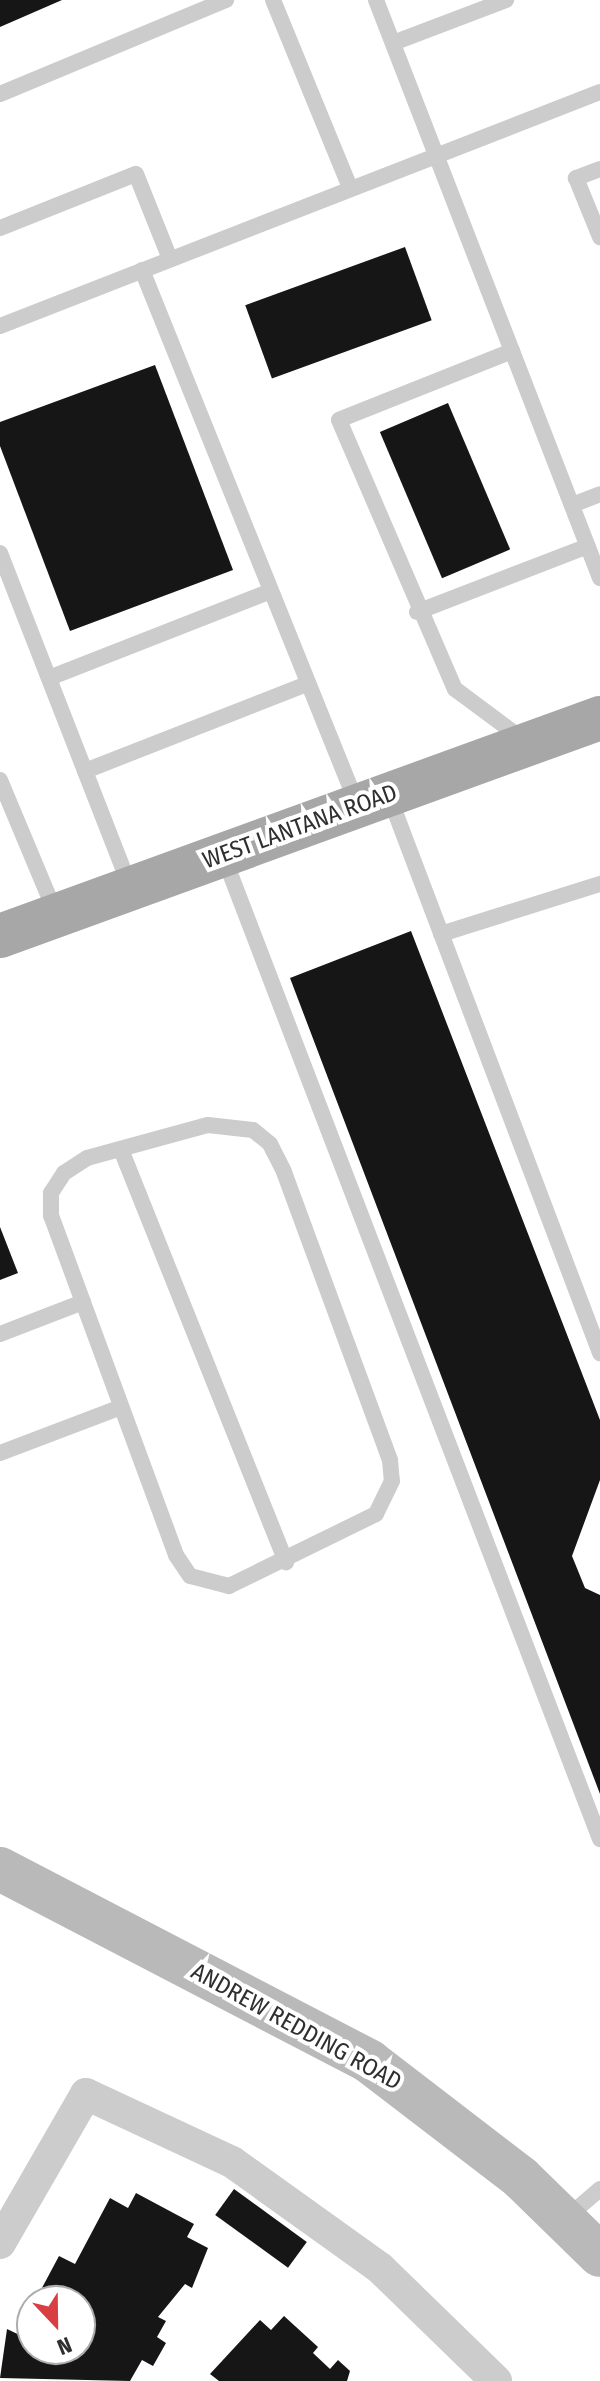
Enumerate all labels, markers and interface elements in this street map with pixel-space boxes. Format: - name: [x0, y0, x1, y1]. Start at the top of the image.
- street label: WEST LANTANA ROAD: [199, 778, 401, 876]
- street label: ANDREW REDDING ROAD: [186, 1957, 406, 2097]
- north arrow: [16, 2285, 96, 2365]
- text: N: [53, 2331, 76, 2361]

